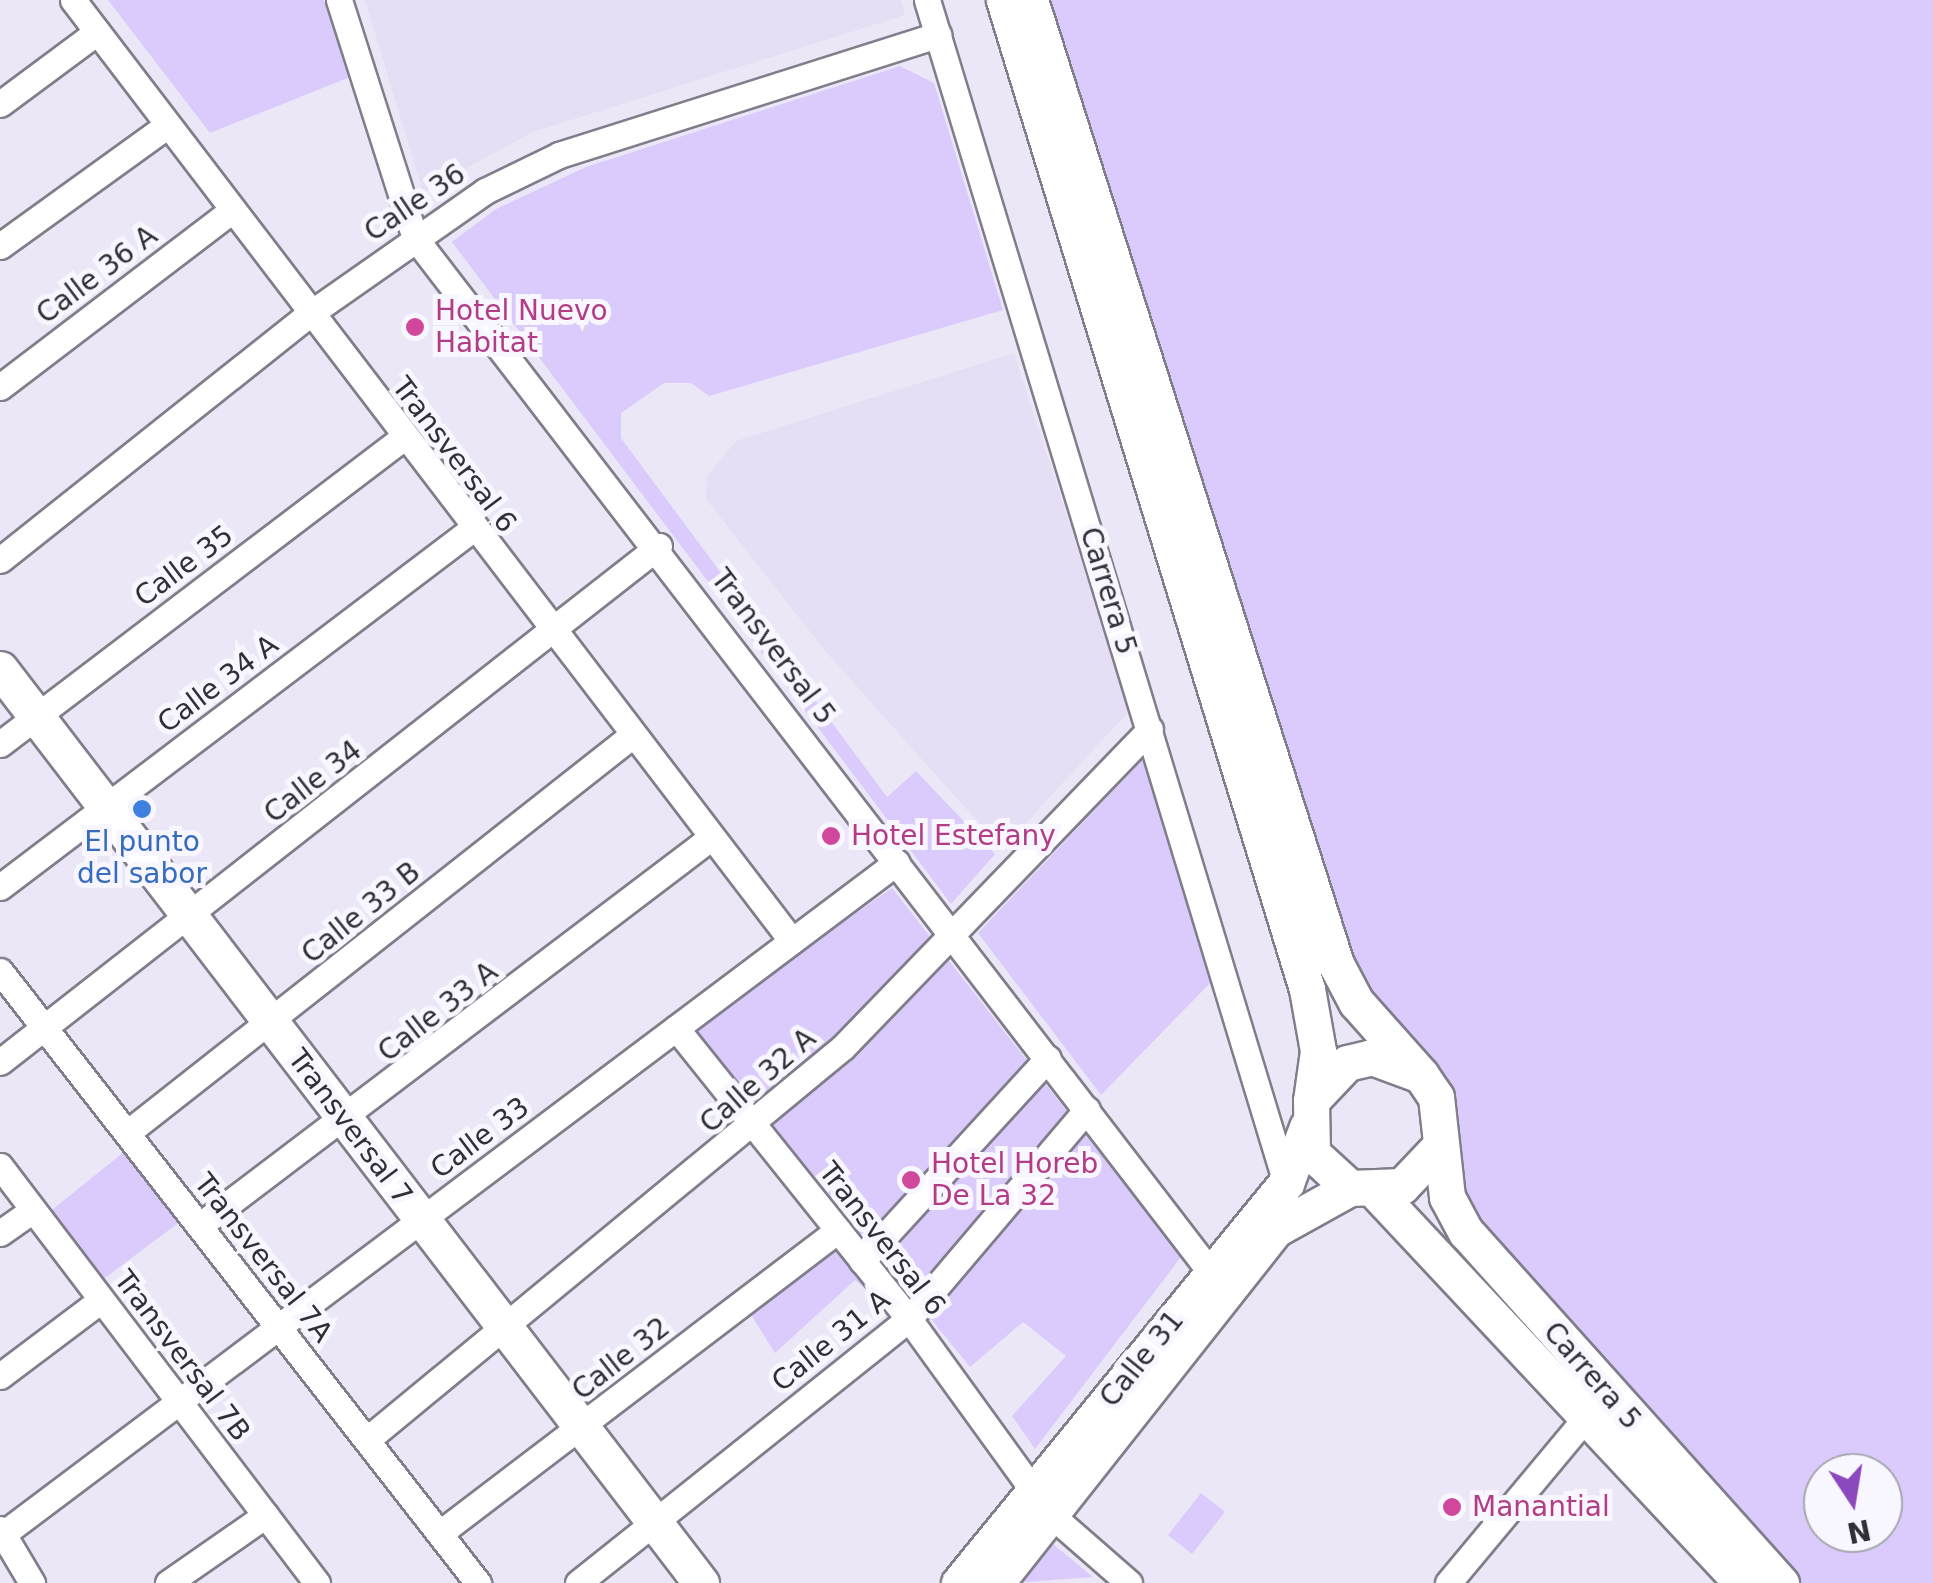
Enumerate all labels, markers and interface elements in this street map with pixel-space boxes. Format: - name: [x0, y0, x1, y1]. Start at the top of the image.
- street label: Calle 36: [358, 157, 472, 249]
- street label: Calle 36 A: [30, 219, 164, 331]
- place label: Hotel Nuevo Habitat: [435, 294, 608, 360]
- marker: Hotel Nuevo Habitat: [404, 316, 426, 338]
- street label: Transversal 6: [385, 371, 523, 539]
- street label: Calle 35: [128, 518, 240, 614]
- street label: Carrera 5: [1073, 523, 1143, 659]
- street label: Transversal 5: [704, 563, 842, 731]
- street label: Calle 34 A: [151, 628, 285, 740]
- street label: Calle 34: [258, 734, 368, 830]
- marker: El punto del sabor: [131, 798, 153, 820]
- place label: Hotel Estefany: [851, 819, 1056, 853]
- place label: El punto del sabor: [77, 825, 207, 891]
- marker: Hotel Estefany: [820, 825, 842, 847]
- street label: Calle 33 B: [295, 855, 427, 971]
- street label: Calle 33 A: [372, 955, 504, 1069]
- street label: Calle 32 A: [693, 1022, 823, 1140]
- street label: Transversal 7: [281, 1043, 419, 1211]
- street label: Calle 33: [424, 1090, 536, 1186]
- place label: Hotel Horeb De La 32: [931, 1147, 1098, 1213]
- street label: Transversal 6: [812, 1156, 952, 1322]
- street label: Transversal 7A: [187, 1167, 339, 1349]
- marker: Hotel Horeb De La 32: [900, 1169, 922, 1191]
- street label: Transversal 7B: [107, 1264, 257, 1448]
- street label: Calle 31 A: [765, 1283, 897, 1399]
- street label: Calle 31: [1093, 1304, 1191, 1414]
- street label: Calle 32: [566, 1311, 676, 1407]
- street label: Carrera 5: [1536, 1315, 1648, 1437]
- north arrow: [1803, 1453, 1903, 1553]
- place label: Manantial: [1472, 1490, 1610, 1524]
- marker: Manantial: [1441, 1496, 1463, 1518]
- text: N: [1844, 1512, 1874, 1549]

